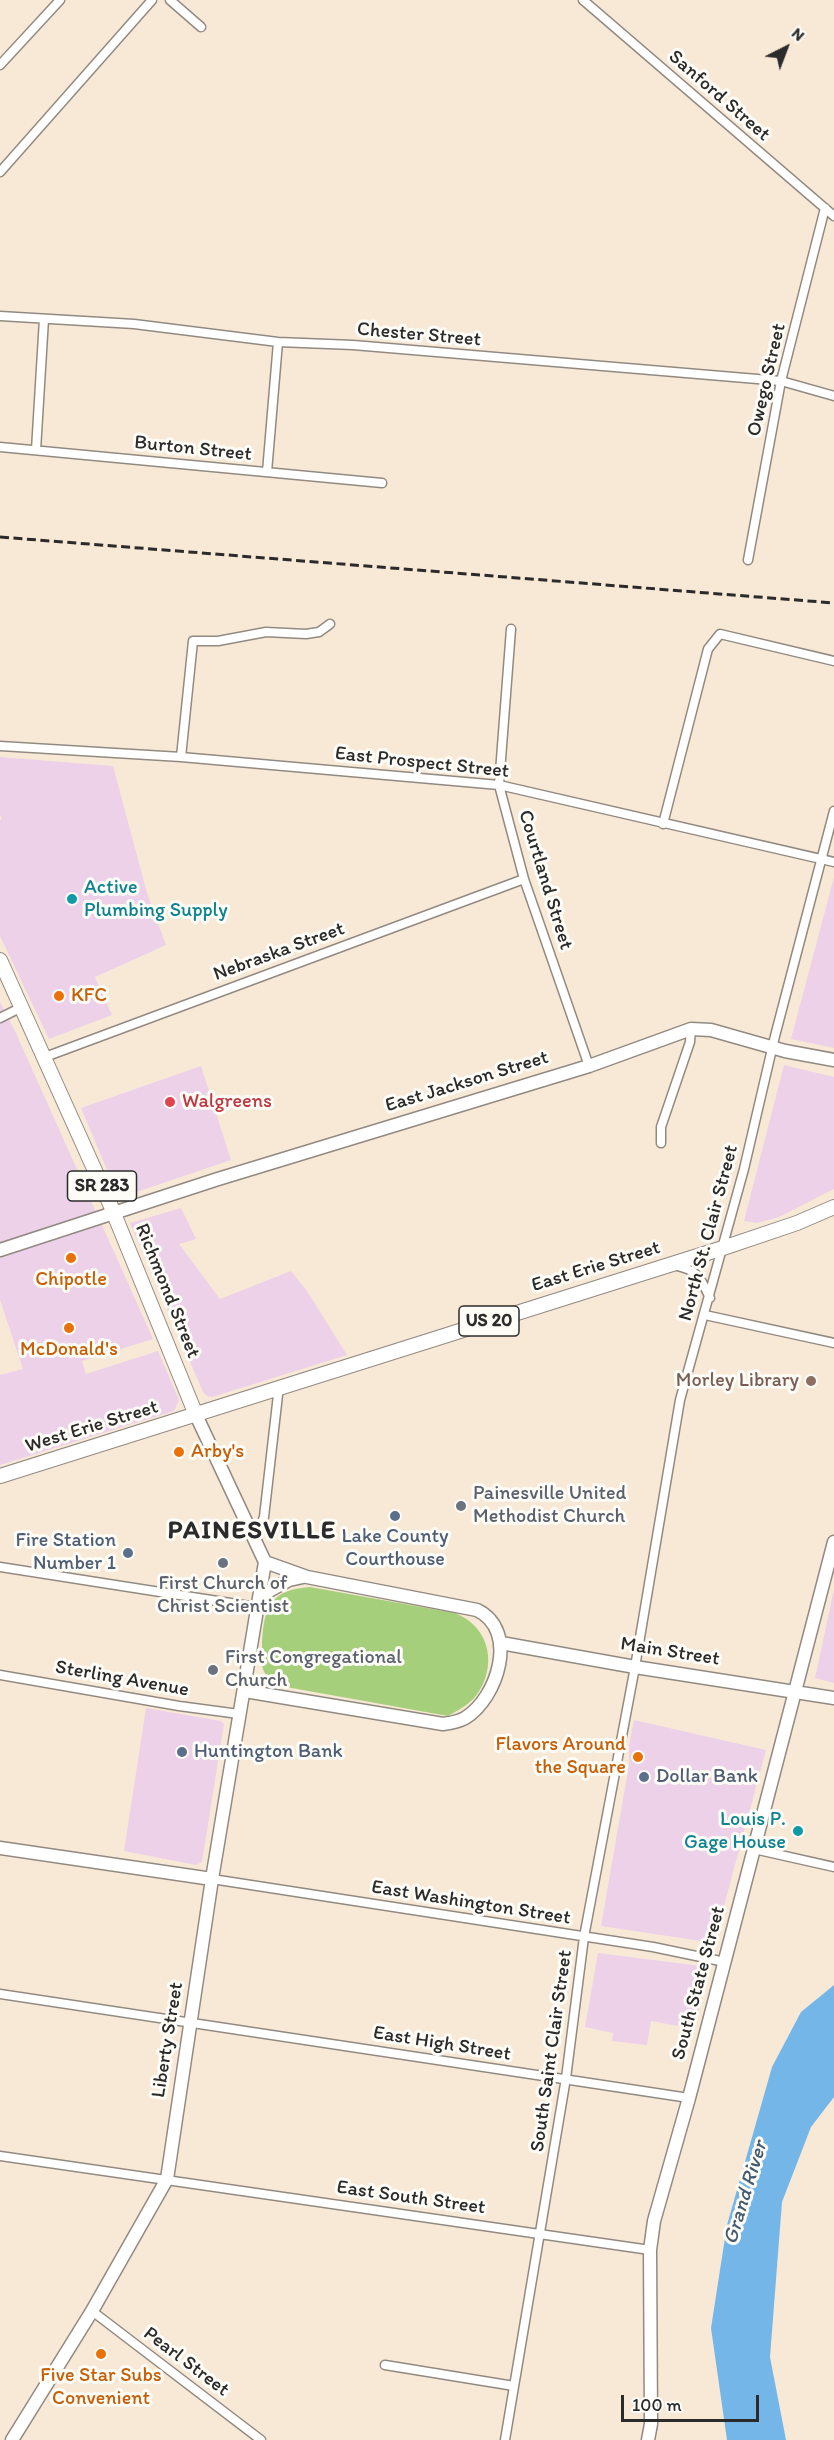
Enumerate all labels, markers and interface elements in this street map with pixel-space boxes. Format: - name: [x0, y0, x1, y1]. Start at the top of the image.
- north arrow: [756, 18, 816, 78]
- text: N: [788, 24, 809, 45]
- street label: Sanford Street: [663, 45, 775, 147]
- street label: Chester Street: [356, 318, 482, 352]
- street label: Owego Street: [742, 321, 792, 439]
- street label: Burton Street: [133, 431, 253, 467]
- street label: East Prospect Street: [334, 742, 510, 784]
- street label: Courtland Street: [512, 807, 578, 953]
- place label: Active Plumbing Supply: [84, 876, 228, 923]
- marker: Active Plumbing Supply: [65, 892, 79, 906]
- street label: Nebraska Street: [210, 917, 348, 987]
- place label: KFC: [71, 984, 107, 1008]
- marker: KFC: [52, 989, 66, 1003]
- street label: East Jackson Street: [382, 1046, 552, 1118]
- place label: Walgreens: [182, 1090, 272, 1114]
- marker: Walgreens: [163, 1095, 177, 1109]
- street label: North St. Clair Street: [674, 1142, 744, 1324]
- road number: SR 283: [68, 1171, 136, 1201]
- street label: Richmond Street: [129, 1220, 205, 1362]
- street label: East Erie Street: [529, 1236, 663, 1298]
- marker: Chipotle: [64, 1251, 78, 1265]
- place label: Chipotle: [35, 1268, 107, 1292]
- road number: US 20: [459, 1306, 519, 1336]
- marker: McDonald's: [62, 1321, 76, 1335]
- place label: McDonald's: [20, 1338, 118, 1362]
- place label: Morley Library: [676, 1369, 799, 1393]
- marker: Morley Library: [804, 1374, 818, 1388]
- street label: West Erie Street: [23, 1395, 161, 1459]
- place label: Arby's: [191, 1440, 244, 1464]
- marker: Arby's: [172, 1445, 186, 1459]
- place label: Painesville United Methodist Church: [473, 1482, 626, 1529]
- marker: Painesville United Methodist Church: [454, 1499, 468, 1513]
- marker: Lake County Courthouse: [388, 1509, 402, 1523]
- district label: PAINESVILLE: [169, 1515, 335, 1547]
- place label: Lake County Courthouse: [341, 1525, 449, 1572]
- place label: Fire Station Number 1: [15, 1529, 116, 1576]
- marker: Fire Station Number 1: [121, 1546, 135, 1560]
- marker: First Church of Christ Scientist: [216, 1556, 230, 1570]
- place label: First Church of Christ Scientist: [157, 1572, 289, 1619]
- street label: Main Street: [619, 1632, 721, 1672]
- place label: First Congregational Church: [225, 1646, 402, 1693]
- street label: Sterling Avenue: [53, 1655, 191, 1703]
- marker: First Congregational Church: [206, 1663, 220, 1677]
- place label: Flavors Around the Square: [495, 1733, 626, 1780]
- place label: Huntington Bank: [194, 1740, 343, 1764]
- marker: Huntington Bank: [175, 1745, 189, 1759]
- marker: Flavors Around the Square: [631, 1750, 645, 1764]
- place label: Dollar Bank: [656, 1765, 758, 1789]
- marker: Dollar Bank: [637, 1770, 651, 1784]
- place label: Louis P. Gage House: [684, 1808, 786, 1855]
- marker: Louis P. Gage House: [791, 1824, 805, 1838]
- street label: East Washington Street: [370, 1875, 572, 1931]
- street label: South State Street: [667, 1904, 731, 2062]
- street label: South Saint Clair Street: [526, 1948, 578, 2154]
- street label: Liberty Street: [147, 1980, 189, 2100]
- street label: East High Street: [371, 2021, 513, 2067]
- water label: Grand River: [718, 2138, 774, 2248]
- street label: East South Street: [335, 2176, 487, 2220]
- street label: Pearl Street: [138, 2322, 234, 2402]
- marker: Five Star Subs Convenient: [94, 2347, 108, 2361]
- place label: Five Star Subs Convenient: [40, 2364, 162, 2411]
- scale bar: [624, 2383, 762, 2421]
- text: 100 m: [632, 2394, 682, 2416]

